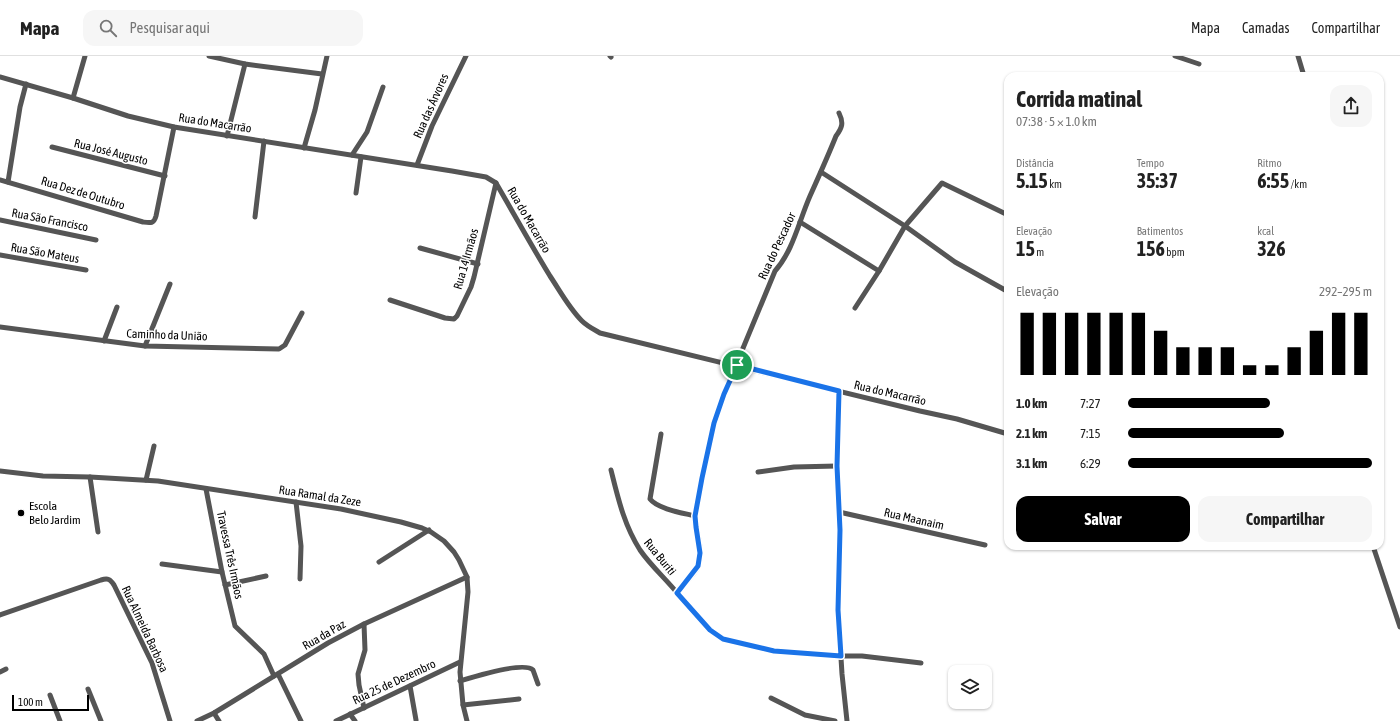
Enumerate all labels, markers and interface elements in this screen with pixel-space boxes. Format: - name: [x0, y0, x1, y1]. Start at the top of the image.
- search box: [83, 10, 363, 46]
- text: Mapa: [20, 17, 59, 39]
- icon: search: [97, 17, 119, 39]
- text: Pesquisar aqui: [129, 19, 210, 36]
- text: Mapa: [1191, 20, 1220, 36]
- text: Camadas: [1242, 20, 1290, 36]
- text: Compartilhar: [1312, 20, 1380, 36]
- street label: Rua das Árvores: [411, 72, 451, 140]
- button: share: [1330, 85, 1372, 127]
- text: Corrida matinal: [1016, 86, 1142, 112]
- street label: Rua do Macarrão: [178, 110, 253, 136]
- text: 07:38 · 5 × 1.0 km: [1016, 114, 1097, 129]
- street label: Rua José Augusto: [73, 136, 150, 168]
- text: Distância: [1016, 157, 1054, 169]
- text: Tempo: [1137, 157, 1164, 169]
- text: Ritmo: [1257, 157, 1282, 169]
- text: 5.15: [1016, 169, 1048, 192]
- text: 35:37: [1137, 169, 1178, 192]
- text: 6:55: [1257, 169, 1289, 192]
- street label: Rua Dez de Outubro: [39, 174, 127, 212]
- text: km: [1048, 178, 1062, 190]
- text: /km: [1289, 178, 1307, 190]
- street label: Rua do Macarrão: [505, 185, 554, 256]
- street label: Rua São Francisco: [11, 206, 90, 234]
- street label: Rua do Pescador: [755, 210, 799, 282]
- text: Elevação: [1016, 225, 1052, 237]
- text: Batimentos: [1137, 225, 1183, 237]
- text: kcal: [1257, 225, 1274, 237]
- street label: Rua 14 Irmãos: [451, 227, 481, 291]
- text: 15: [1016, 237, 1035, 260]
- text: 156: [1137, 237, 1165, 260]
- text: 326: [1257, 237, 1286, 260]
- street label: Rua São Mateus: [10, 240, 80, 266]
- text: m: [1035, 246, 1044, 258]
- text: bpm: [1165, 246, 1185, 258]
- text: Elevação: [1016, 284, 1059, 299]
- text: 292–295 m: [1319, 284, 1372, 299]
- street label: Caminho da União: [126, 327, 208, 343]
- pin: [720, 348, 754, 382]
- icon: arrive: [726, 354, 748, 376]
- street label: Rua do Macarrão: [853, 378, 928, 408]
- text: 1.0 km: [1016, 396, 1047, 411]
- text: 7:27: [1080, 396, 1101, 411]
- text: 2.1 km: [1016, 426, 1047, 441]
- text: 7:15: [1080, 426, 1101, 441]
- text: 3.1 km: [1016, 456, 1047, 471]
- text: 6:29: [1080, 456, 1101, 471]
- street label: Rua Ramal da Zeze: [278, 483, 362, 509]
- button: Salvar: [1016, 496, 1190, 542]
- button: Compartilhar: [1198, 496, 1372, 542]
- place label: Escola Belo Jardim: [29, 499, 81, 527]
- street label: Rua Maanaim: [883, 505, 945, 533]
- marker: Escola Belo Jardim: [16, 508, 26, 518]
- street label: Travessa Três Irmãos: [214, 510, 246, 600]
- street label: Rua Buriti: [641, 536, 679, 578]
- street label: Rua Almeida Barbosa: [119, 584, 171, 674]
- street label: Rua da Paz: [300, 617, 349, 653]
- street label: Rua 25 de Dezembro: [350, 656, 438, 707]
- map controls: [948, 665, 992, 709]
- button: layers: [948, 665, 992, 709]
- scale bar: [12, 693, 89, 712]
- text: 100 m: [18, 696, 43, 708]

